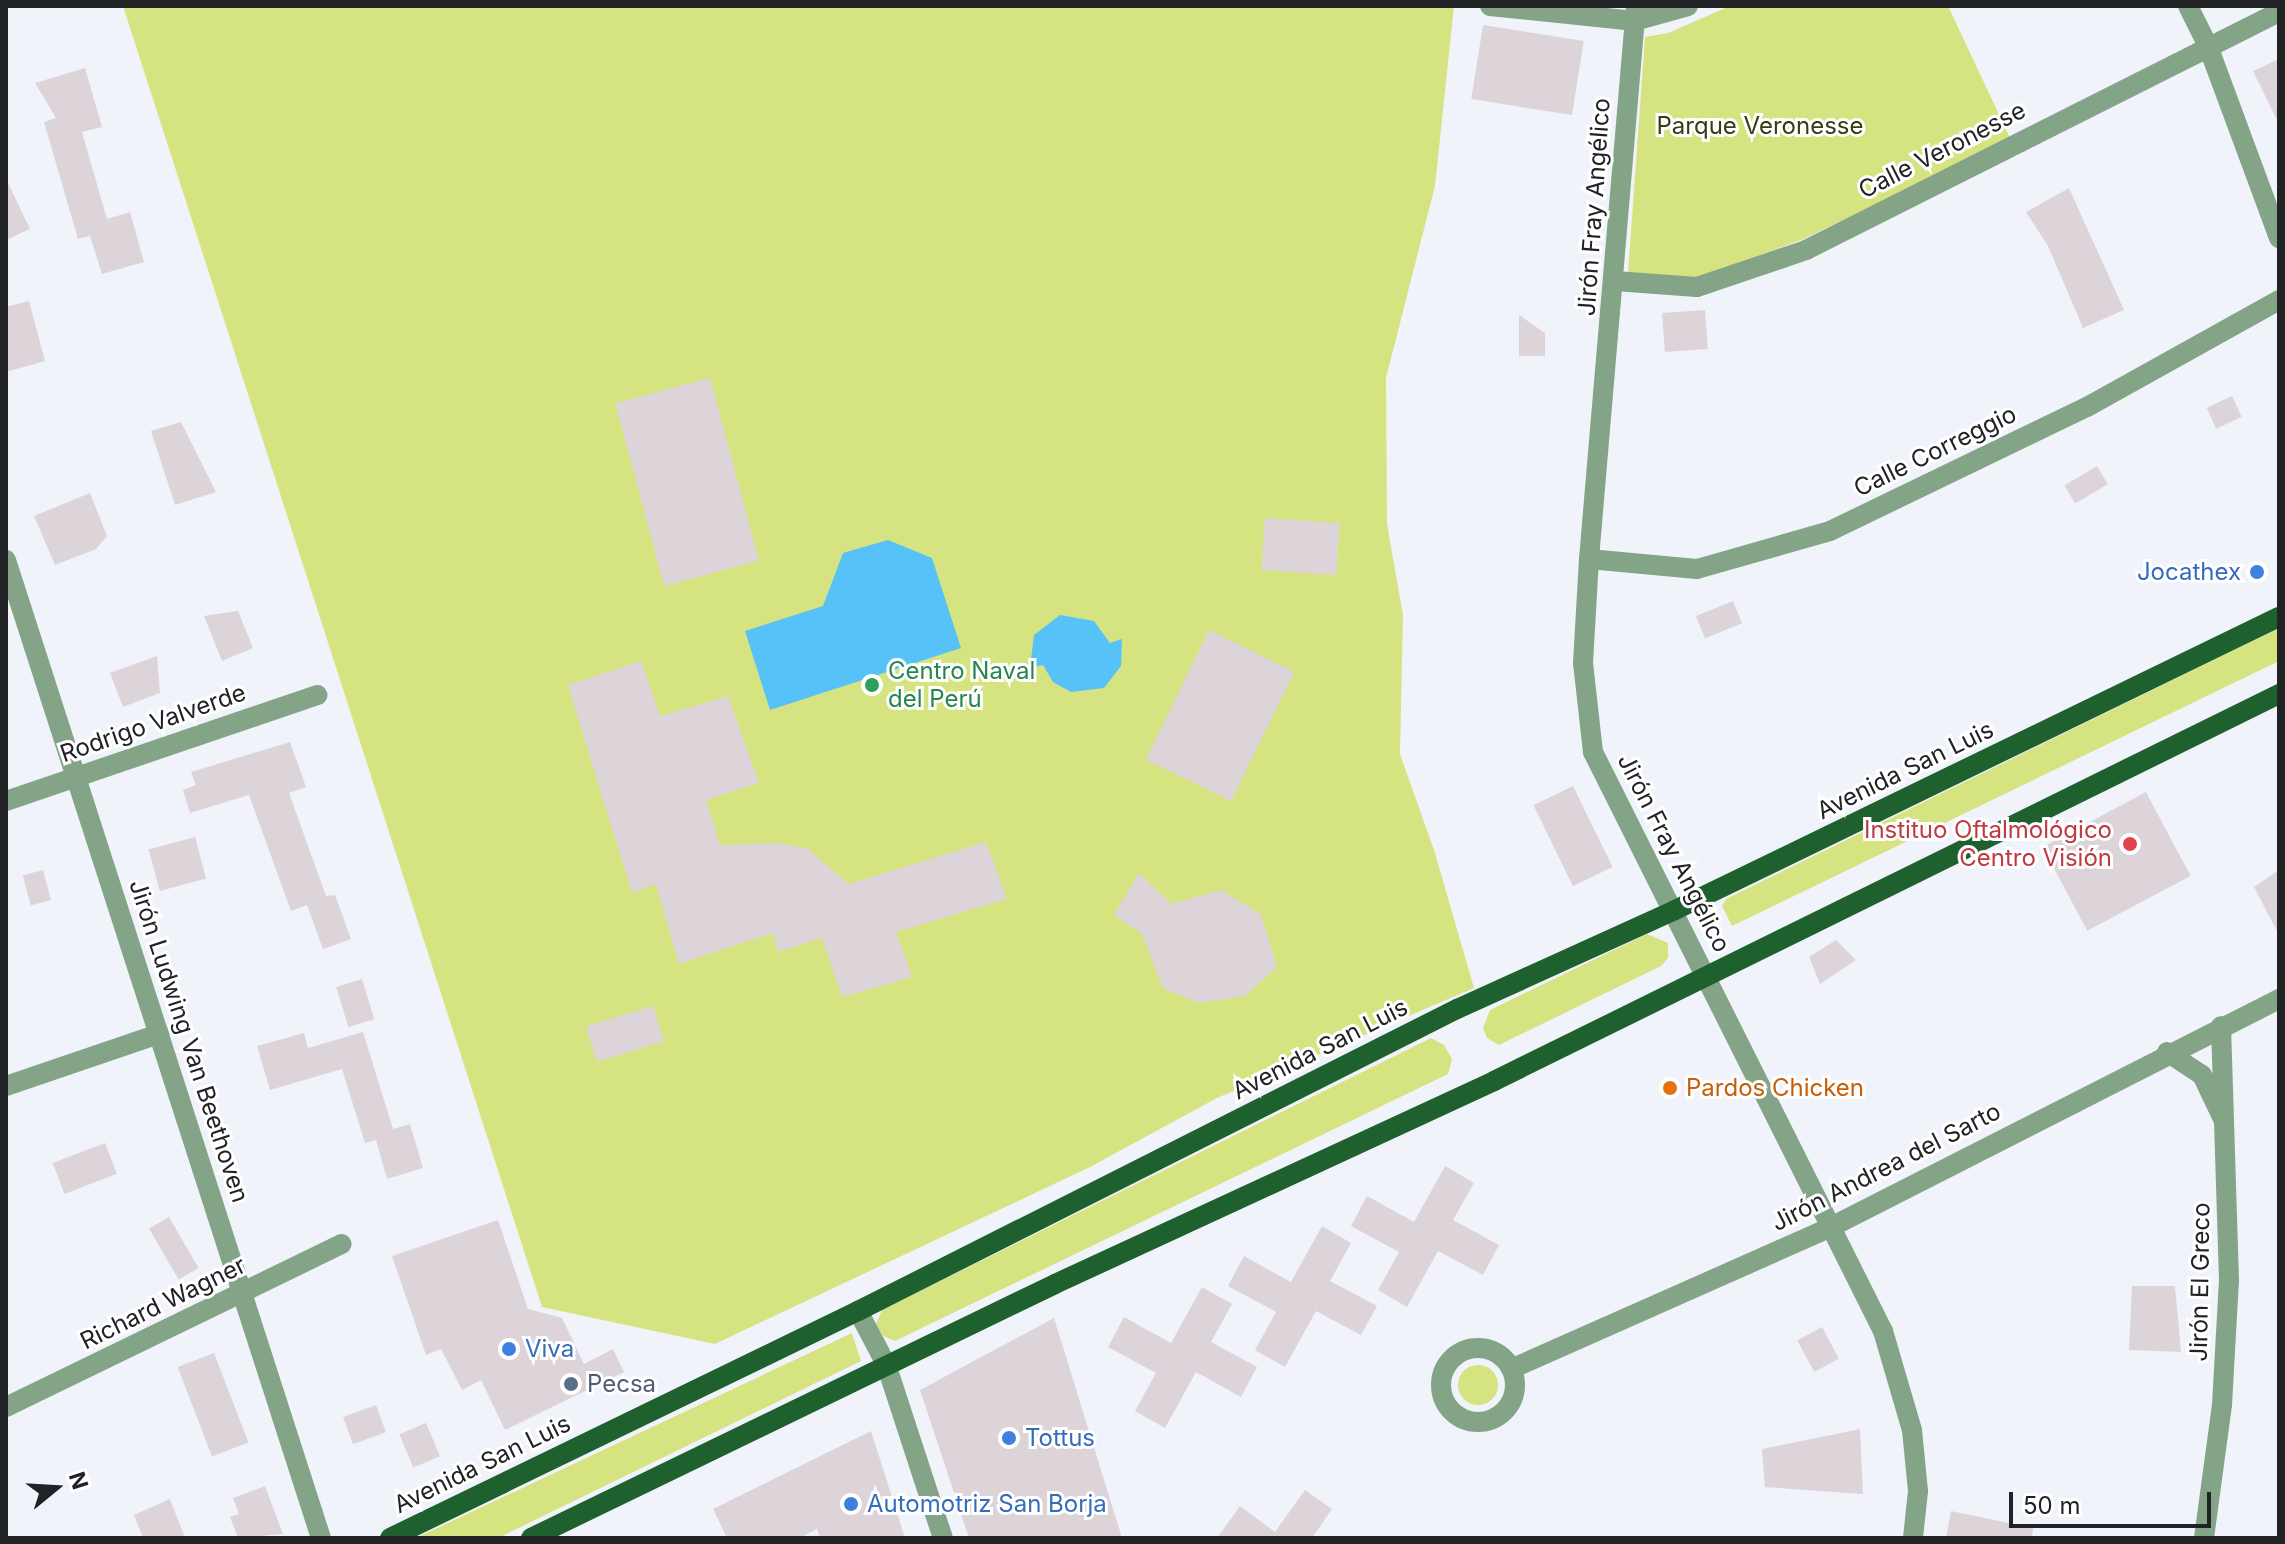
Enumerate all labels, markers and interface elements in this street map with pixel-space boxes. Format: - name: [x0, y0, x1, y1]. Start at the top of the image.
- street label: Calle Veronesse: [1854, 96, 2030, 204]
- street label: Jirón Fray Angélico: [1572, 97, 1616, 317]
- park label: Parque Veronesse: [1657, 112, 1863, 140]
- street label: Calle Correggio: [1849, 399, 2021, 503]
- place label: Jocathex: [2137, 558, 2241, 586]
- marker: Jocathex: [2248, 563, 2266, 581]
- place label: Centro Naval del Perú: [888, 657, 1035, 713]
- marker: Centro Naval del Perú: [863, 676, 881, 694]
- street label: Rodrigo Valverde: [56, 678, 250, 768]
- street label: Avenida San Luis: [1812, 715, 1998, 825]
- street label: Jirón Fray Angélico: [1612, 749, 1736, 957]
- place label: Instituo Oftalmológico Centro Visión: [1864, 816, 2112, 872]
- marker: Instituo Oftalmológico Centro Visión: [2119, 833, 2141, 855]
- street label: Jirón Ludwing Van Beethoven: [123, 876, 255, 1206]
- street label: Avenida San Luis: [1228, 992, 1412, 1106]
- place label: Pardos Chicken: [1686, 1074, 1864, 1102]
- marker: Pardos Chicken: [1661, 1079, 1679, 1097]
- street label: Jirón Andrea del Sarto: [1767, 1097, 2005, 1237]
- street label: Jirón El Greco: [2184, 1202, 2216, 1362]
- street label: Richard Wagner: [76, 1250, 250, 1356]
- place label: Viva: [525, 1335, 574, 1363]
- marker: Viva: [500, 1340, 518, 1358]
- place label: Pecsa: [587, 1370, 656, 1398]
- marker: Pecsa: [562, 1375, 580, 1393]
- street label: Avenida San Luis: [389, 1409, 575, 1519]
- place label: Tottus: [1025, 1424, 1095, 1452]
- marker: Tottus: [1000, 1429, 1018, 1447]
- north arrow: [16, 1448, 96, 1528]
- text: N: [64, 1469, 94, 1493]
- scale bar: [2013, 1476, 2215, 1526]
- place label: Automotriz San Borja: [867, 1490, 1107, 1518]
- text: 50 m: [2023, 1491, 2081, 1520]
- marker: Automotriz San Borja: [842, 1495, 860, 1513]

